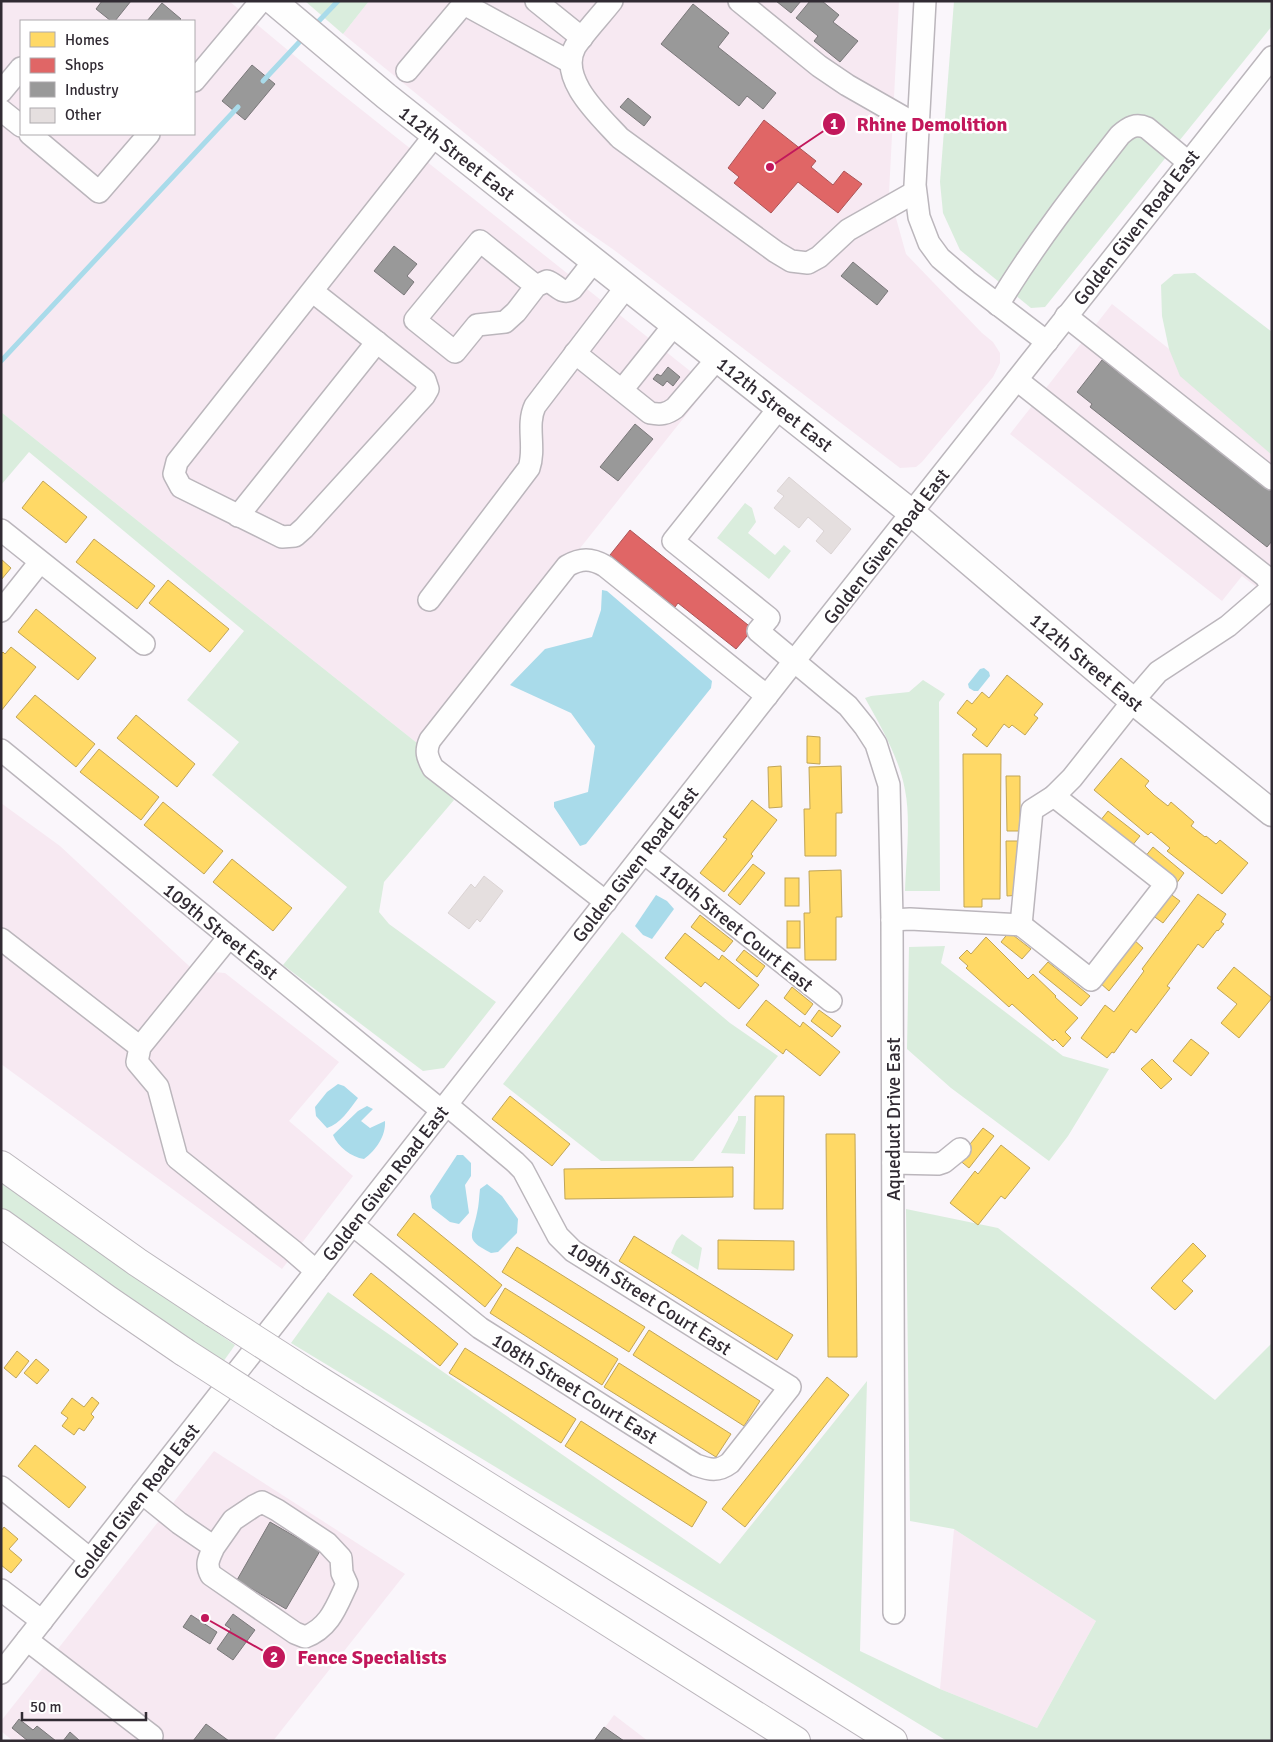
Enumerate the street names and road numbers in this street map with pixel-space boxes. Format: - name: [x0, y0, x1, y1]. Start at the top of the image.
- street label: 112th Street East: [393, 101, 520, 207]
- street label: Golden Given Road East: [1068, 145, 1205, 310]
- street label: 112th Street East: [711, 352, 838, 458]
- street label: Golden Given Road East: [818, 464, 955, 629]
- street label: 112th Street East: [1025, 608, 1148, 717]
- street label: Golden Given Road East: [567, 782, 704, 947]
- street label: 110th Street Court East: [655, 858, 818, 997]
- street label: 109th Street East: [158, 878, 283, 986]
- street label: Aqueduct Drive East: [882, 1037, 906, 1201]
- street label: Golden Given Road East: [317, 1101, 454, 1266]
- street label: 109th Street Court East: [563, 1237, 736, 1361]
- street label: 108th Street Court East: [487, 1328, 662, 1450]
- street label: Golden Given Road East: [68, 1419, 205, 1584]

